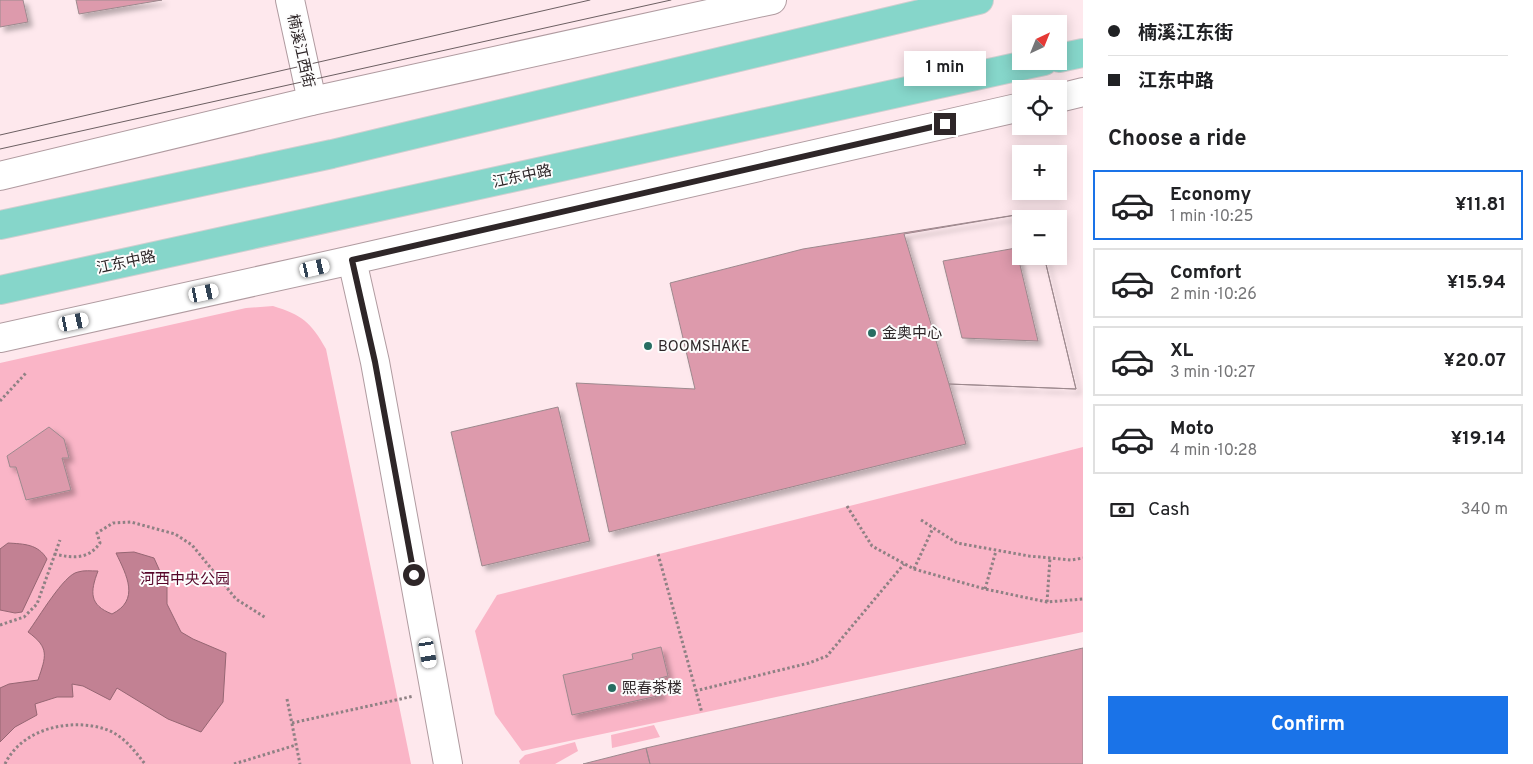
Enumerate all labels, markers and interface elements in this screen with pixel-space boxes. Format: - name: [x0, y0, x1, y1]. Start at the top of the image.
- street label: 楠溪江西街: [282, 12, 318, 90]
- north arrow: [1012, 15, 1068, 70]
- map controls: [1012, 15, 1067, 265]
- text: 楠溪江东街: [1138, 22, 1233, 46]
- callout: 1 min: [904, 52, 986, 86]
- text: 1 min: [926, 58, 964, 78]
- text: 江东中路: [1138, 70, 1214, 94]
- button: locate: [1012, 80, 1067, 135]
- route end: [934, 113, 956, 135]
- text: Choose a ride: [1108, 126, 1246, 153]
- button: +: [1012, 145, 1067, 200]
- street label: 江东中路: [491, 162, 554, 193]
- icon: car: [1110, 183, 1155, 228]
- text: Economy: [1170, 183, 1251, 207]
- text: ¥11.81: [1455, 193, 1506, 217]
- text: 1 min · 10:25: [1170, 207, 1253, 227]
- button: −: [1012, 210, 1067, 265]
- street label: 江东中路: [95, 248, 158, 279]
- car: [298, 257, 331, 279]
- icon: car: [1110, 261, 1155, 306]
- text: Comfort: [1170, 261, 1242, 285]
- text: ¥15.94: [1447, 271, 1506, 295]
- car: [187, 283, 220, 303]
- text: 2 min · 10:26: [1170, 285, 1257, 305]
- car: [57, 312, 90, 332]
- place label: 金奥中心: [882, 325, 942, 344]
- marker: 金奥中心: [866, 327, 878, 339]
- place label: BOOMSHAKE: [658, 338, 750, 357]
- icon: car: [1110, 339, 1155, 384]
- text: XL: [1170, 339, 1193, 363]
- marker: BOOMSHAKE: [642, 340, 654, 352]
- text: ¥20.07: [1443, 349, 1506, 373]
- text: 3 min · 10:27: [1170, 363, 1255, 383]
- icon: car: [1110, 417, 1155, 462]
- text: Moto: [1170, 417, 1214, 441]
- text: ¥19.14: [1451, 427, 1506, 451]
- text: 4 min · 10:28: [1170, 441, 1257, 461]
- icon: cash: [1108, 496, 1136, 524]
- text: Cash: [1148, 498, 1190, 522]
- text: 340 m: [1461, 500, 1508, 520]
- route start: [403, 564, 425, 586]
- park label: 河西中央公园: [140, 571, 230, 590]
- car: [418, 637, 437, 669]
- place label: 熙春茶楼: [622, 680, 682, 699]
- marker: 熙春茶楼: [606, 682, 618, 694]
- button: Confirm: [1108, 696, 1508, 754]

